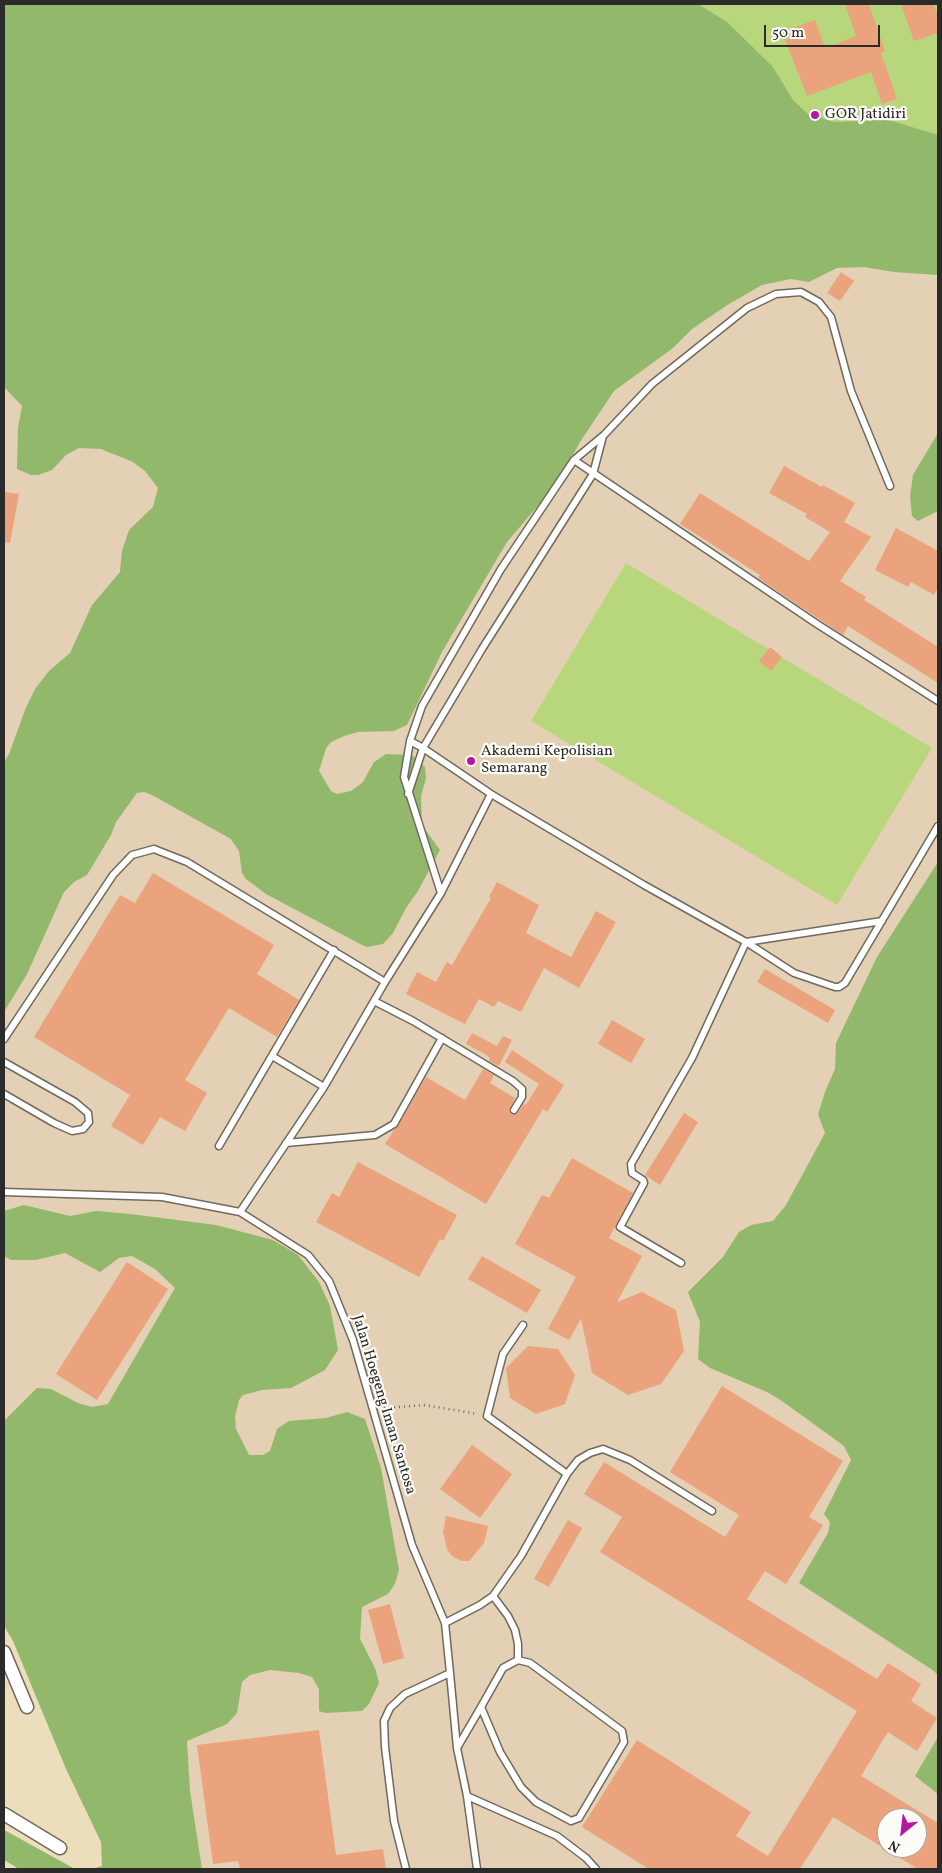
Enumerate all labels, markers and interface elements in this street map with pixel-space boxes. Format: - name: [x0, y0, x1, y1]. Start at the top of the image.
- scale bar: [767, 15, 883, 47]
- text: 50 m: [772, 23, 804, 44]
- place label: GOR Jatidiri: [825, 106, 906, 124]
- marker: GOR Jatidiri: [809, 109, 821, 121]
- place label: Akademi Kepolisian Semarang: [481, 743, 613, 778]
- marker: Akademi Kepolisian Semarang: [465, 755, 477, 767]
- street label: Jalan Hoegeng Iman Santosa: [347, 1313, 419, 1497]
- north arrow: [877, 1808, 927, 1858]
- text: N: [886, 1835, 904, 1856]

